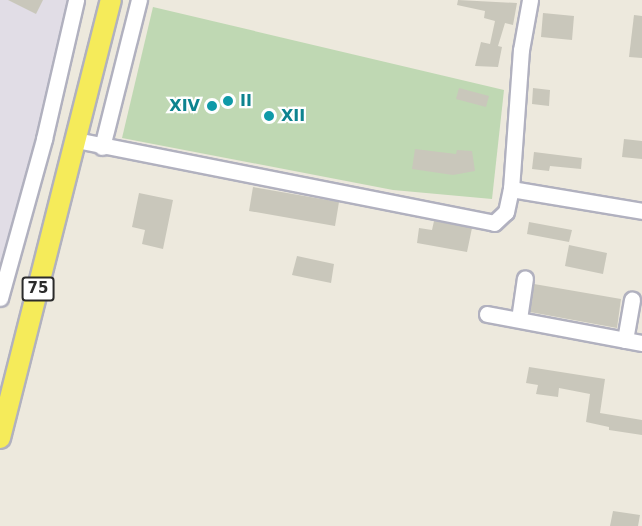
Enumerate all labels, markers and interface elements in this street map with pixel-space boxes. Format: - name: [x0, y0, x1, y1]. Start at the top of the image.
- place label: II: [240, 91, 252, 111]
- marker: II: [221, 94, 235, 108]
- place label: XIV: [169, 96, 200, 116]
- marker: XIV: [205, 99, 219, 113]
- place label: XII: [281, 106, 305, 126]
- marker: XII: [262, 109, 276, 123]
- road number: 75: [22, 277, 54, 301]

